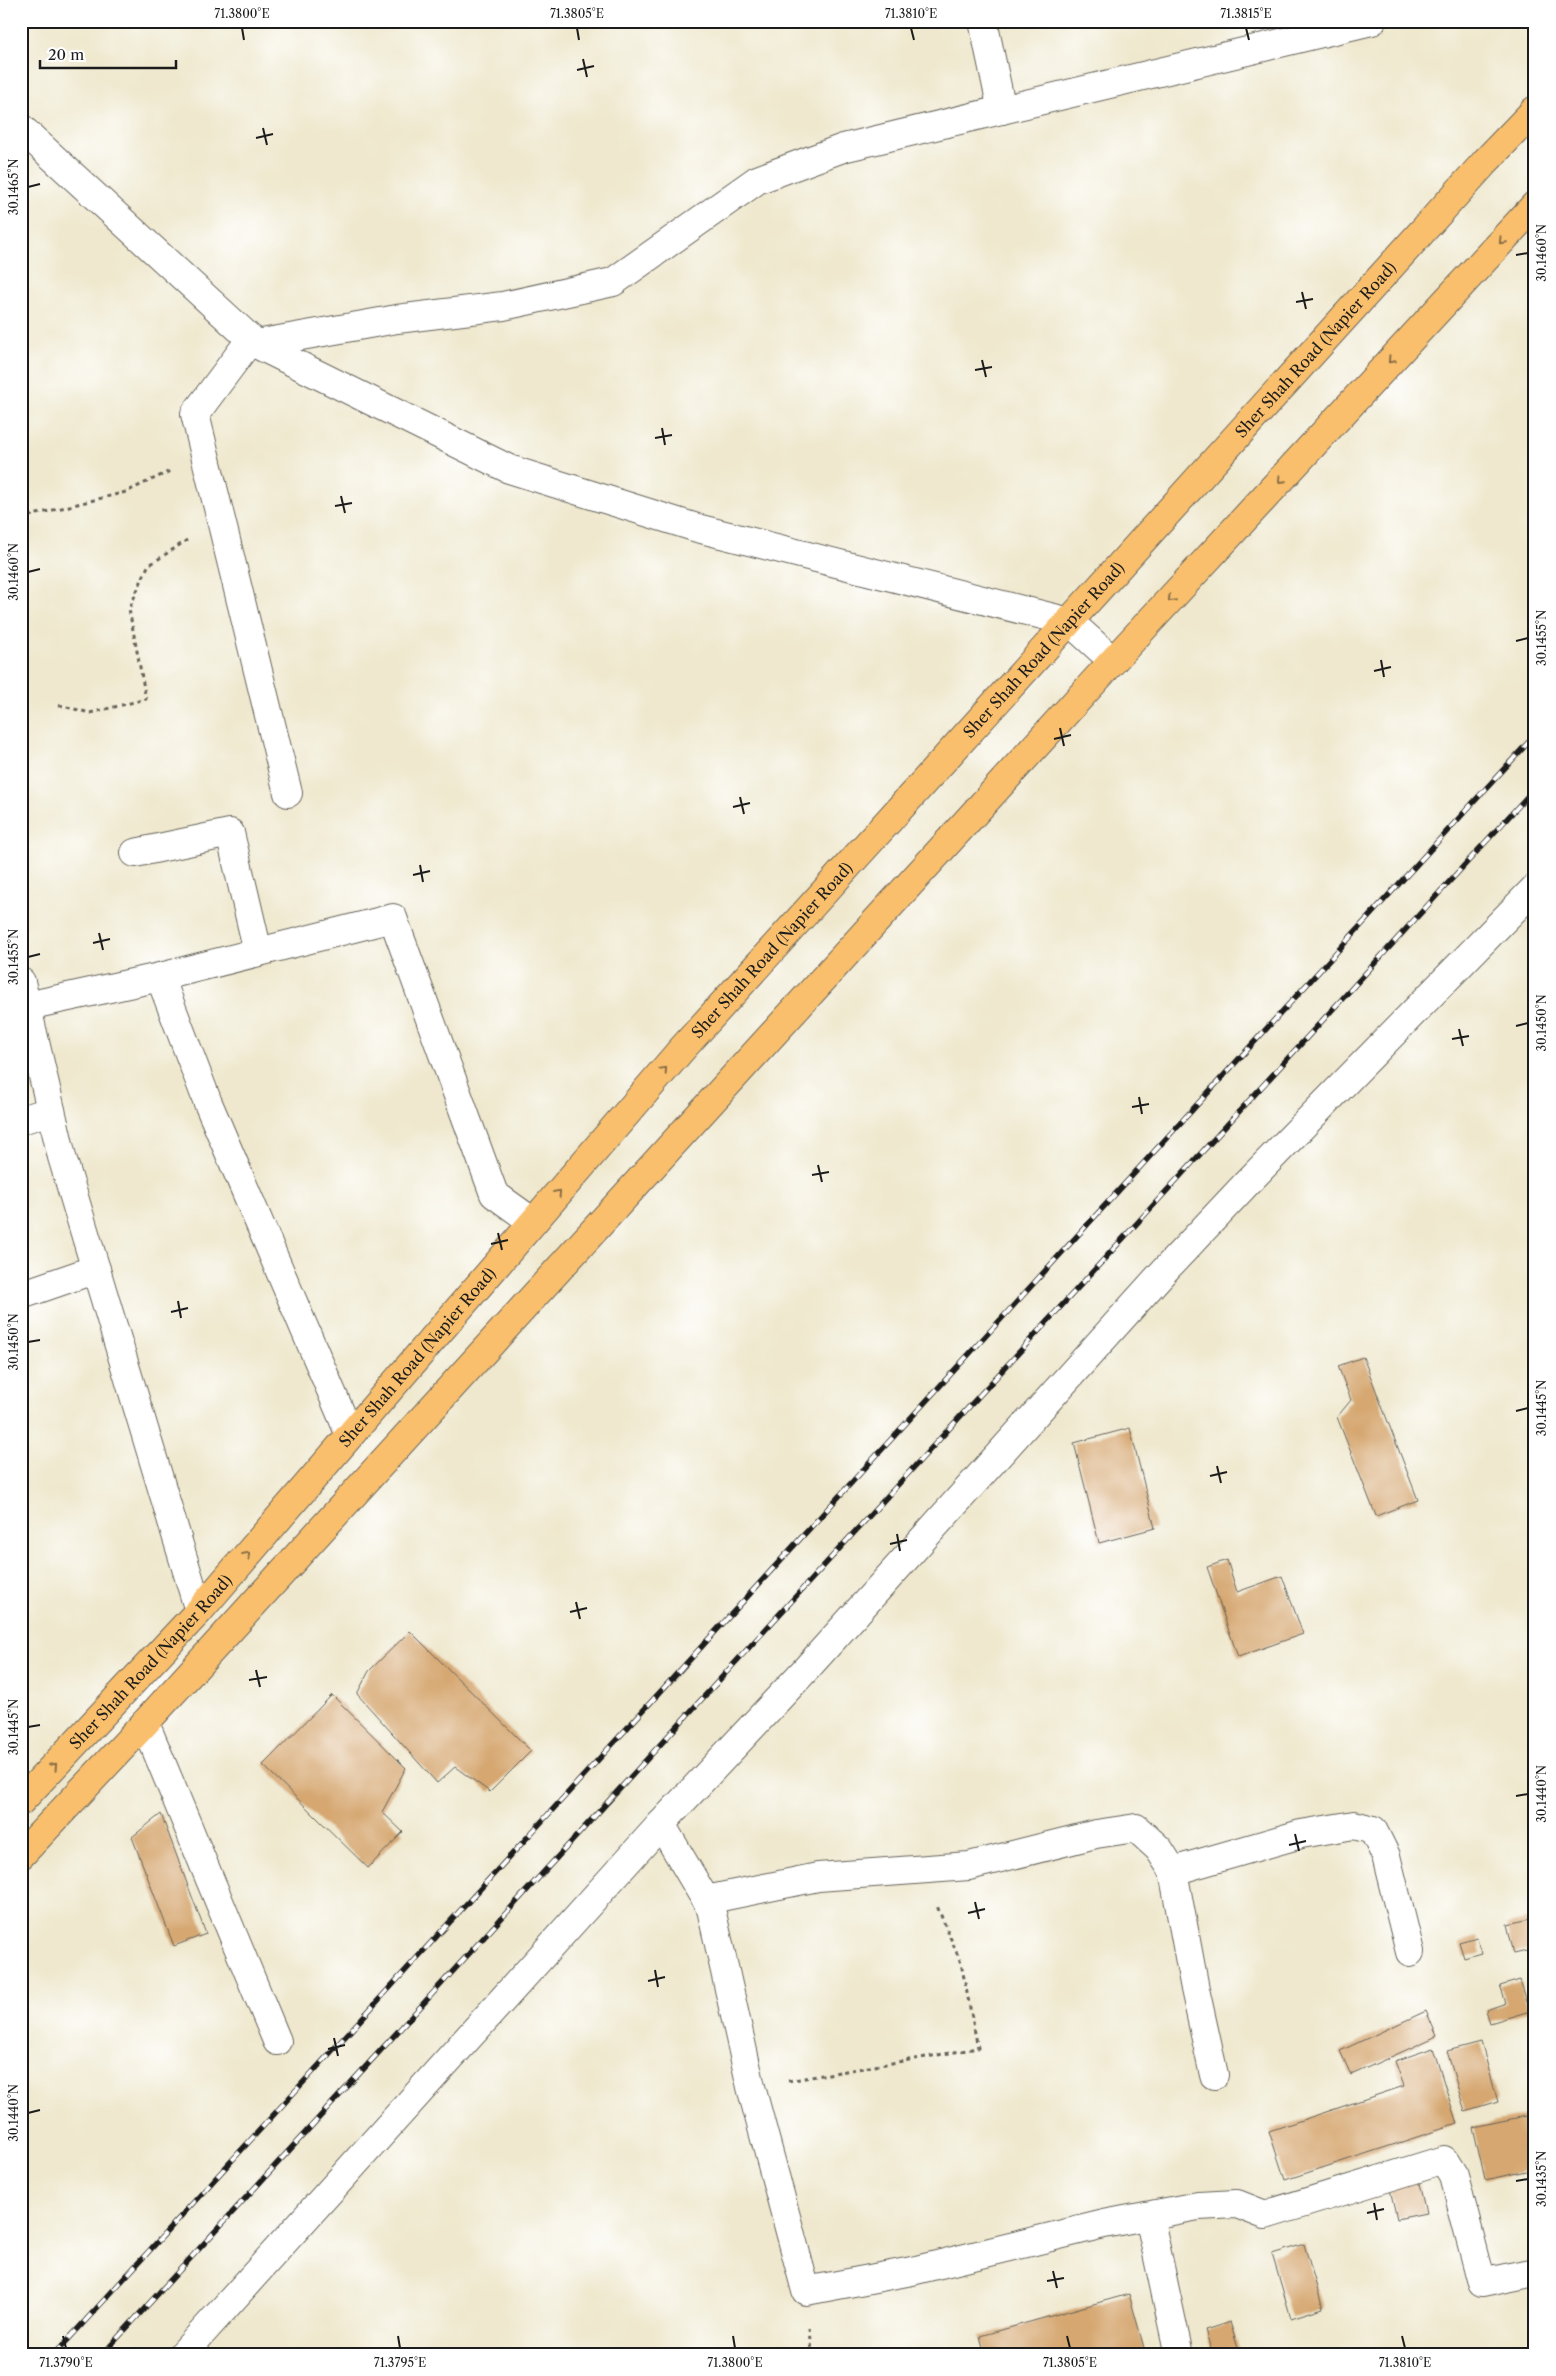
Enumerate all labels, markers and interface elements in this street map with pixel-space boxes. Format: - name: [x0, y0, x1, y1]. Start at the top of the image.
- text: 71.3800°E: [214, 6, 270, 21]
- text: 71.3805°E: [550, 6, 604, 21]
- text: 71.3810°E: [885, 6, 937, 21]
- text: 71.3815°E: [1220, 6, 1272, 21]
- scale bar: [40, 38, 176, 70]
- text: 20 m: [48, 45, 84, 64]
- text: 30.1465°N: [6, 159, 21, 215]
- text: 30.1460°N: [1534, 224, 1549, 282]
- one-way arrow: [1499, 235, 1508, 244]
- street label: Sher Shah Road (Napier Road): [1231, 257, 1400, 442]
- one-way arrow: [1388, 355, 1397, 364]
- one-way arrow: [1278, 474, 1287, 483]
- text: 30.1460°N: [6, 543, 21, 601]
- street label: Sher Shah Road (Napier Road): [959, 557, 1128, 742]
- one-way arrow: [1168, 593, 1177, 602]
- text: 30.1455°N: [1534, 610, 1549, 666]
- street label: Sher Shah Road (Napier Road): [687, 858, 857, 1042]
- text: 30.1455°N: [6, 929, 21, 985]
- text: 30.1450°N: [1534, 994, 1549, 1052]
- one-way arrow: [658, 1066, 667, 1075]
- one-way arrow: [552, 1190, 561, 1199]
- street label: Sher Shah Road (Napier Road): [334, 1263, 500, 1451]
- text: 30.1450°N: [6, 1313, 21, 1371]
- text: 30.1445°N: [1534, 1380, 1549, 1436]
- one-way arrow: [241, 1552, 250, 1561]
- street label: Sher Shah Road (Napier Road): [65, 1570, 236, 1753]
- text: 30.1445°N: [6, 1699, 21, 1755]
- one-way arrow: [49, 1762, 58, 1771]
- text: 30.1440°N: [1534, 1765, 1549, 1823]
- text: 30.1440°N: [6, 2084, 21, 2142]
- text: 30.1435°N: [1534, 2151, 1549, 2207]
- text: 71.3790°E: [39, 2355, 93, 2370]
- text: 71.3795°E: [374, 2355, 426, 2370]
- text: 71.3800°E: [707, 2355, 763, 2370]
- text: 71.3805°E: [1043, 2355, 1097, 2370]
- text: 71.3810°E: [1379, 2355, 1431, 2370]

